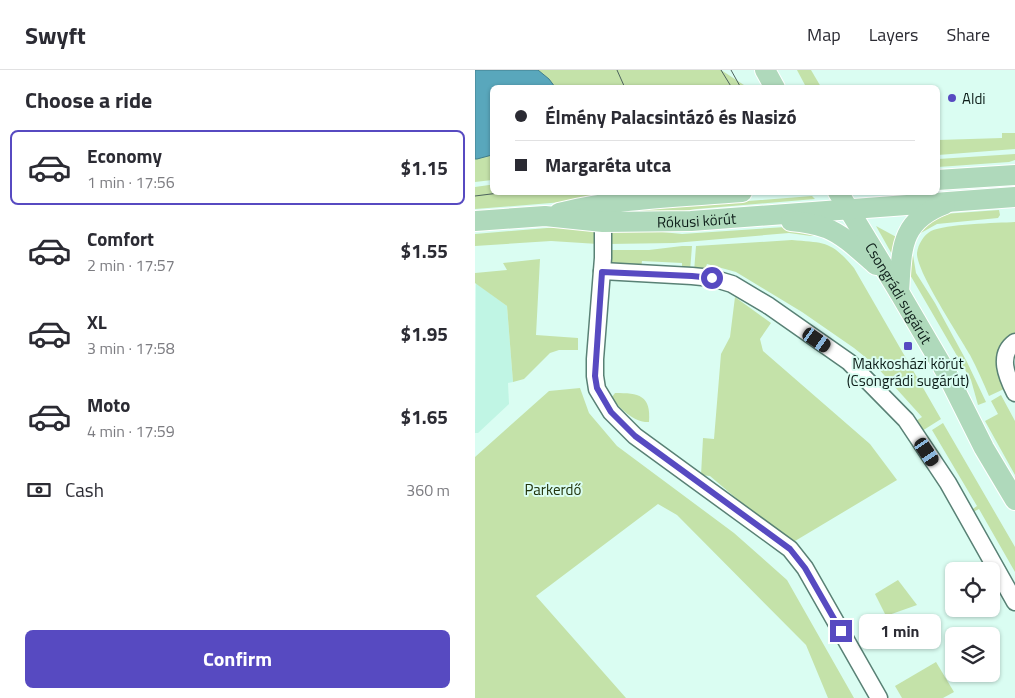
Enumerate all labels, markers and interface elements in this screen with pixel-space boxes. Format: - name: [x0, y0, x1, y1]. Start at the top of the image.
- text: Swyft: [25, 17, 86, 53]
- text: Map: [807, 21, 841, 48]
- text: Layers: [869, 21, 918, 48]
- text: Share: [946, 21, 990, 48]
- text: Choose a ride: [25, 83, 152, 117]
- place label: Aldi: [962, 87, 986, 110]
- marker: Aldi: [946, 92, 958, 104]
- text: Élmény Palacsintázó és Nasizó: [545, 102, 797, 131]
- text: Economy: [87, 141, 162, 170]
- icon: car: [27, 145, 72, 190]
- text: Margaréta utca: [545, 150, 671, 179]
- text: $1.15: [401, 153, 448, 182]
- text: 1 min · 17:56: [87, 170, 175, 194]
- street label: Rókusi körút: [657, 206, 738, 233]
- text: Comfort: [87, 224, 154, 253]
- icon: car: [27, 228, 72, 273]
- text: $1.55: [401, 236, 448, 265]
- street label: Csongrádi sugárút: [860, 238, 939, 349]
- text: 2 min · 17:57: [87, 253, 175, 277]
- route start: [701, 267, 723, 289]
- text: XL: [87, 307, 107, 336]
- icon: car: [27, 311, 72, 356]
- text: $1.95: [401, 319, 448, 348]
- car: [800, 325, 833, 355]
- text: 3 min · 17:58: [87, 336, 175, 360]
- marker: Makkosházi körút (Csongrádi sugárút): [902, 340, 914, 352]
- place label: Makkosházi körút (Csongrádi sugárút): [847, 352, 969, 392]
- text: Moto: [87, 390, 130, 419]
- icon: car: [27, 394, 72, 439]
- text: $1.65: [401, 402, 448, 431]
- text: 4 min · 17:59: [87, 419, 175, 443]
- car: [912, 435, 941, 469]
- text: Cash: [65, 475, 104, 504]
- icon: cash: [25, 476, 53, 504]
- text: 360 m: [406, 478, 450, 502]
- park label: Parkerdő: [525, 478, 582, 501]
- map controls: [945, 562, 1000, 682]
- button: locate: [945, 562, 1000, 617]
- callout: 1 min: [859, 614, 941, 648]
- text: 1 min: [881, 619, 919, 643]
- route end: [830, 620, 852, 642]
- button: layers: [945, 627, 1000, 682]
- button: Confirm: [25, 630, 450, 688]

